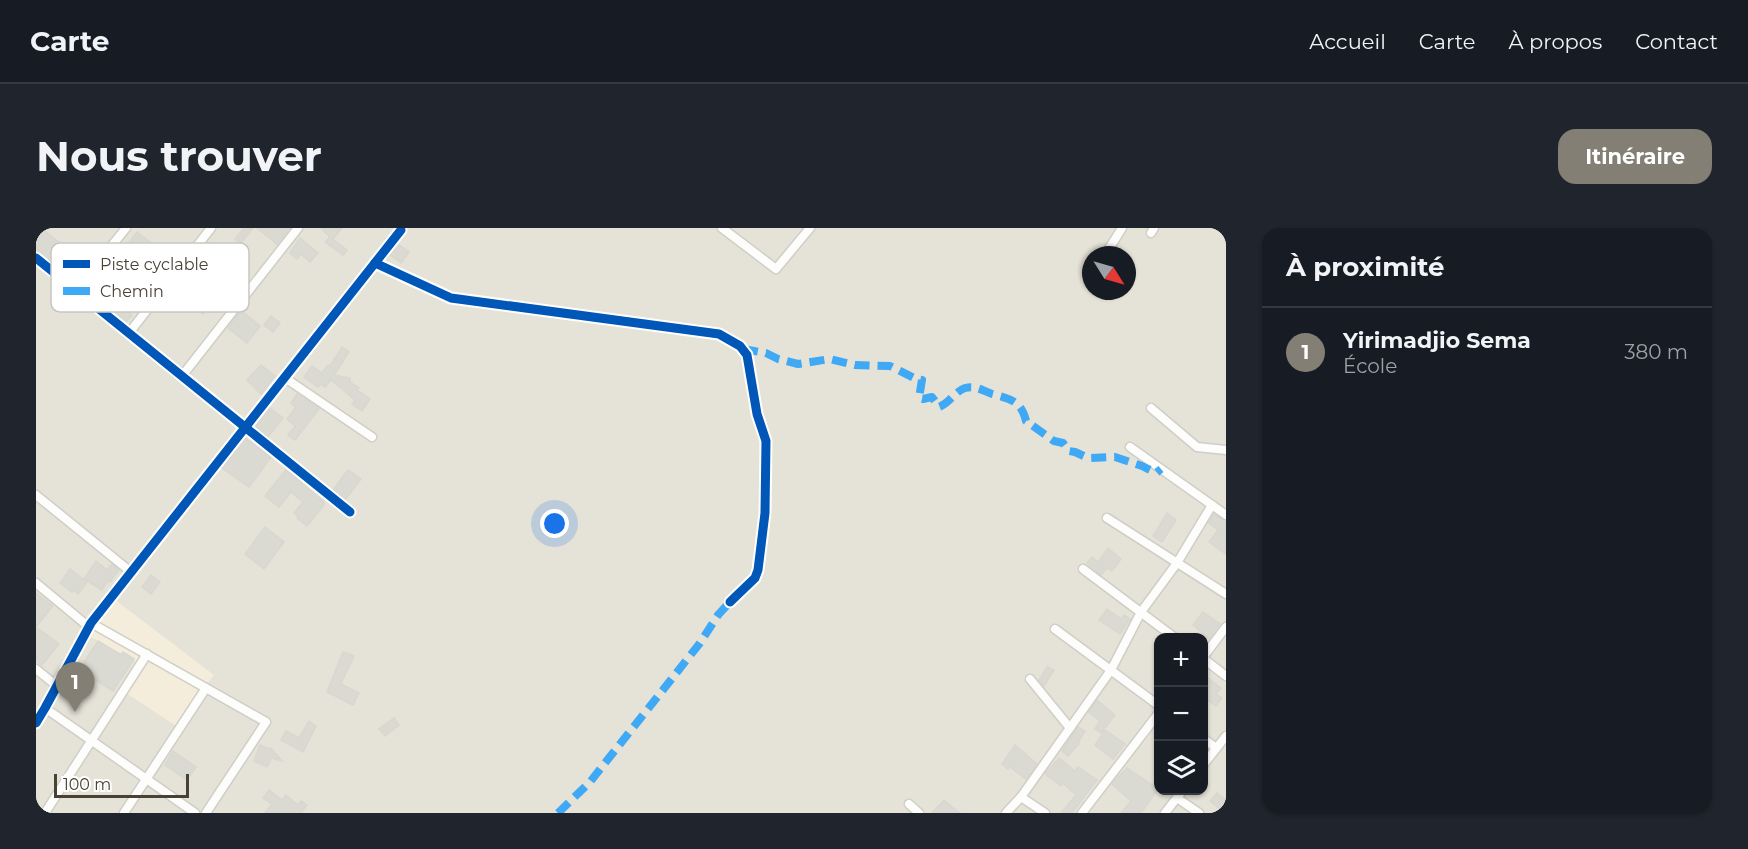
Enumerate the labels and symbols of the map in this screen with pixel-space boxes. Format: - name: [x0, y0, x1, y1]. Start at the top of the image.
- legend: [51, 243, 249, 312]
- north arrow: [1082, 246, 1136, 300]
- text: Piste cyclable: [100, 255, 208, 274]
- text: Chemin: [100, 282, 164, 301]
- your location: [540, 509, 569, 538]
- pin: 1: [56, 662, 94, 712]
- scale bar: [54, 771, 189, 798]

